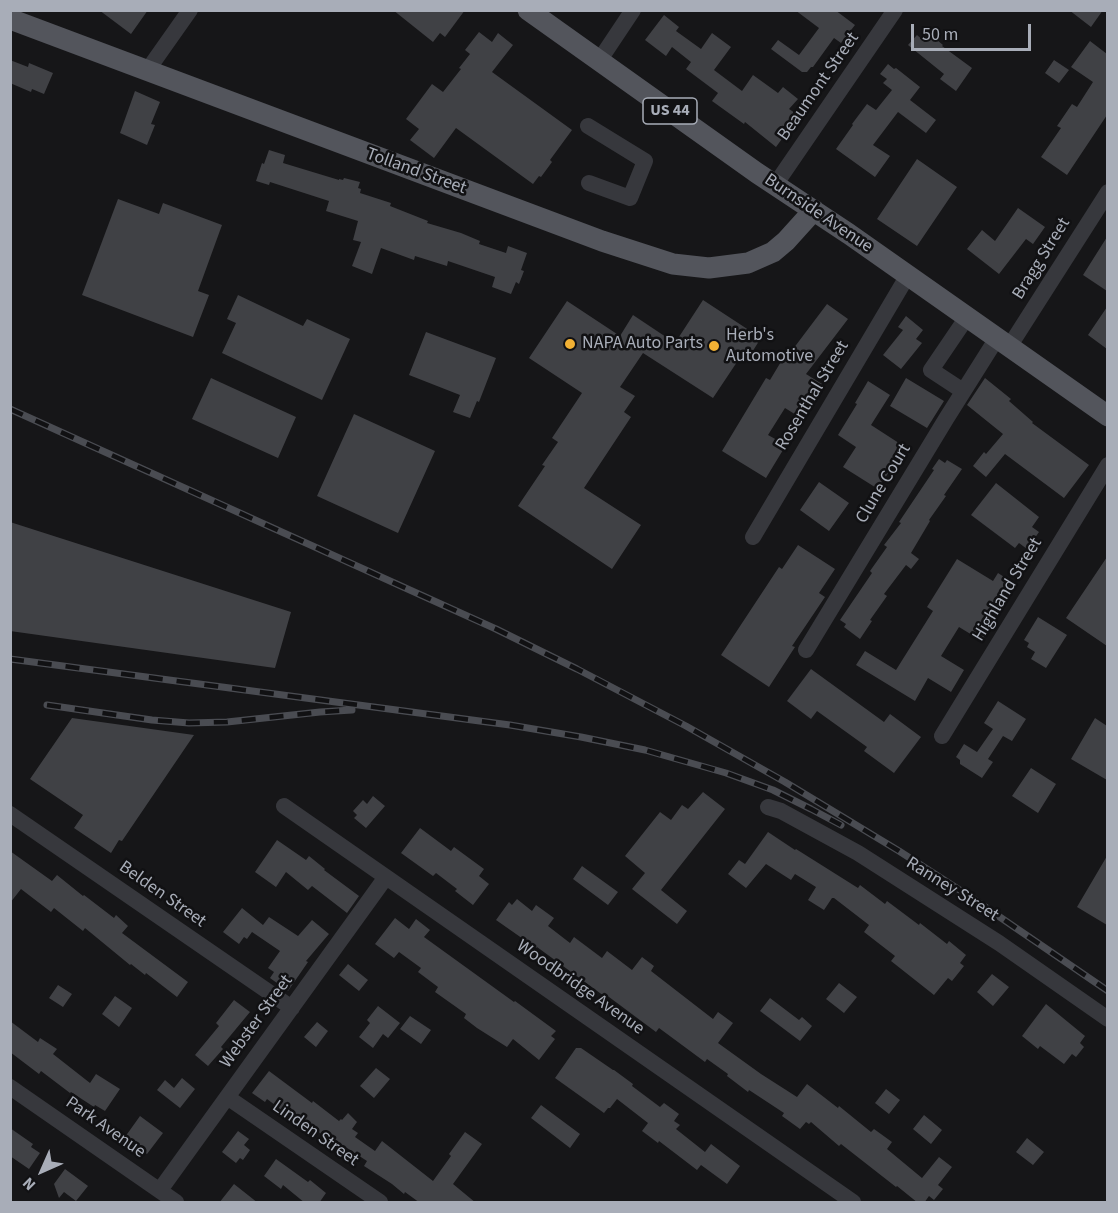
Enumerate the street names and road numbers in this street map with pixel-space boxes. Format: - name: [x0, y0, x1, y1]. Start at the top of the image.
- street label: Beaumont Street: [774, 29, 864, 145]
- road number: US 44: [643, 98, 697, 124]
- street label: Tolland Street: [363, 144, 469, 200]
- street label: Burnside Avenue: [760, 170, 876, 258]
- street label: Bragg Street: [1008, 214, 1076, 304]
- street label: Rosenthal Street: [772, 337, 854, 455]
- street label: Clune Court: [852, 440, 916, 528]
- street label: Highland Street: [969, 534, 1047, 646]
- street label: Ranney Street: [902, 853, 1002, 927]
- street label: Belden Street: [114, 857, 210, 933]
- street label: Woodbridge Avenue: [512, 936, 648, 1040]
- street label: Webster Street: [216, 971, 298, 1073]
- street label: Park Avenue: [61, 1093, 149, 1163]
- street label: Linden Street: [268, 1096, 362, 1172]

